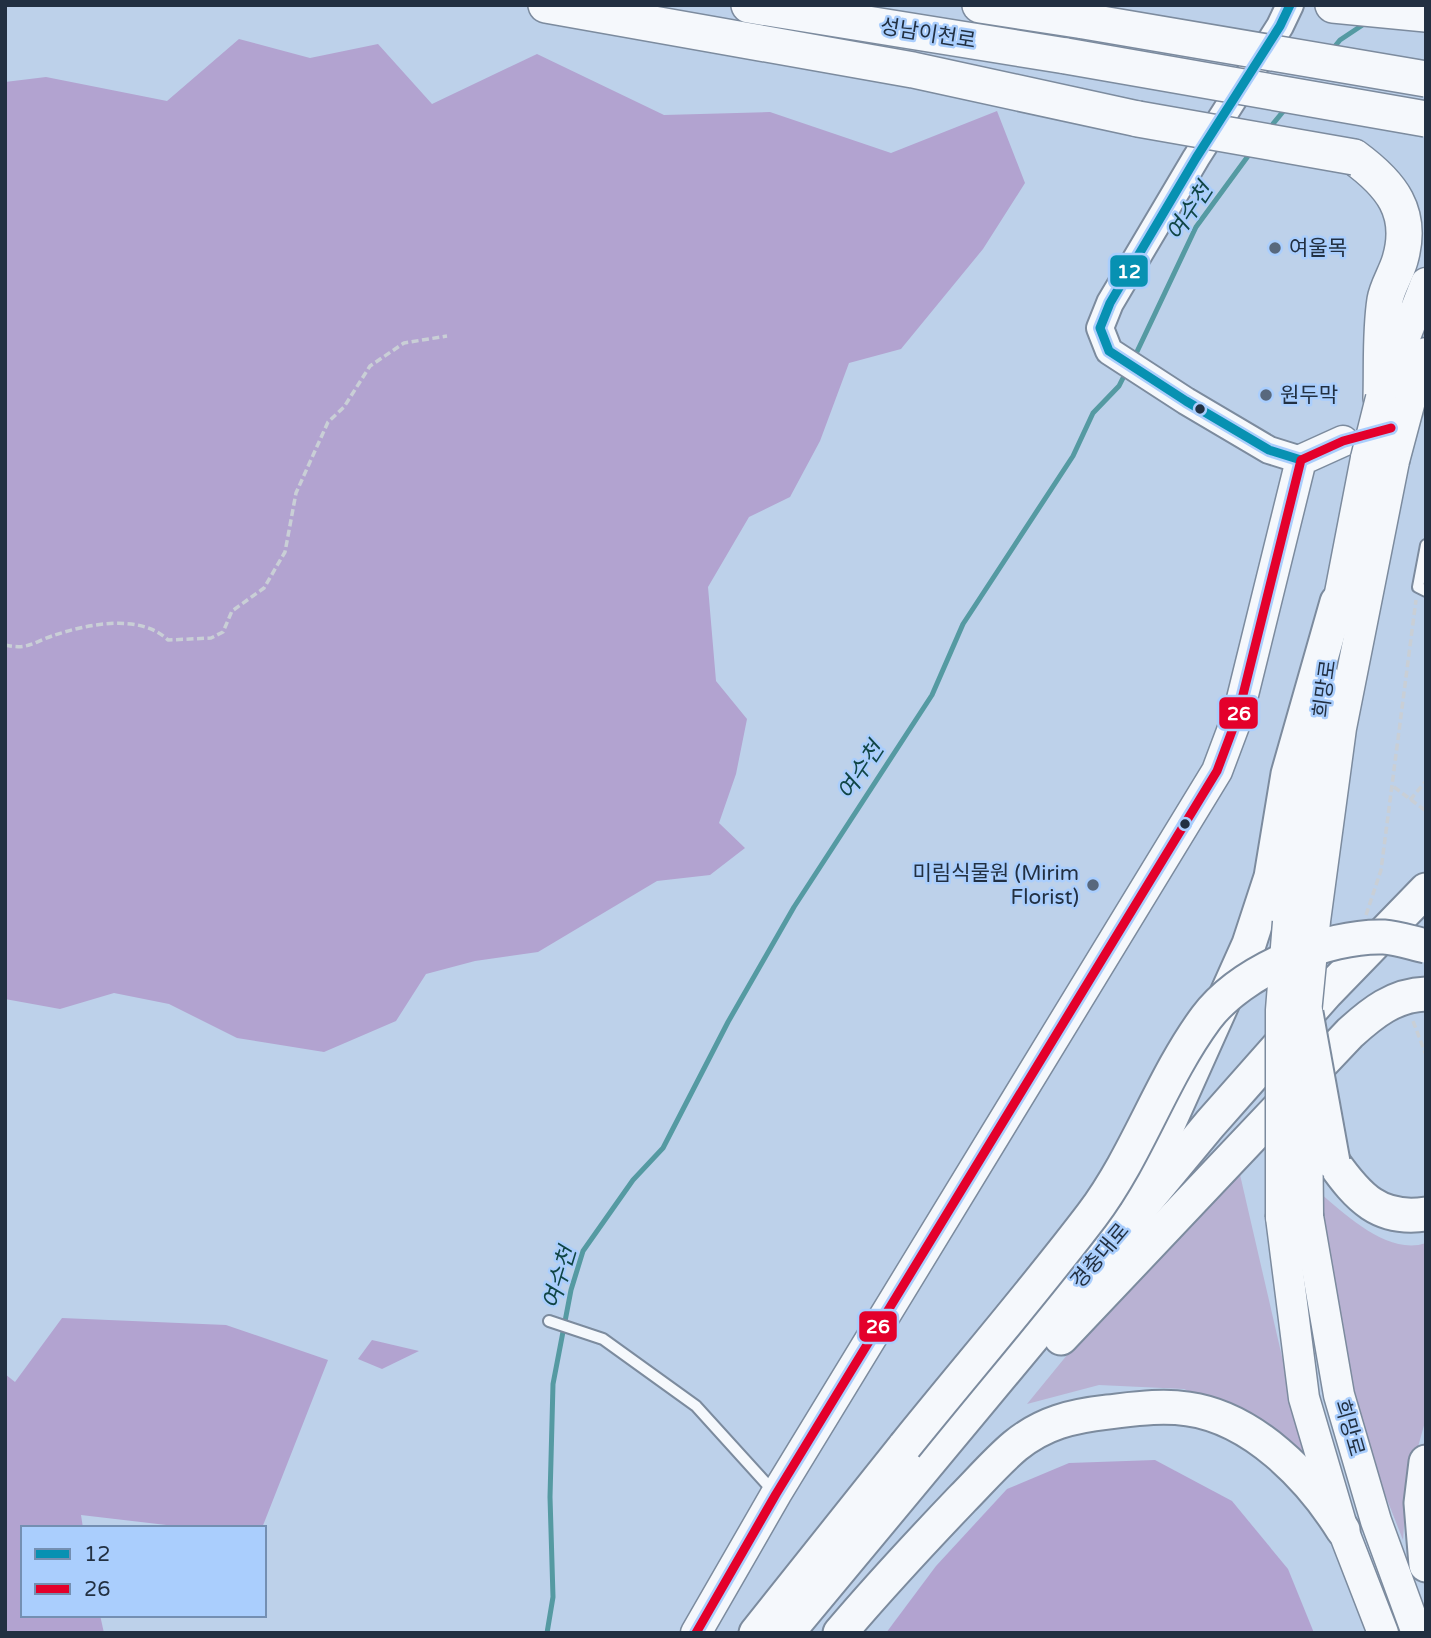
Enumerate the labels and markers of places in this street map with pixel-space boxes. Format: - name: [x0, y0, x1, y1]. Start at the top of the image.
- place label: 여울목: [1289, 236, 1347, 261]
- marker: 여울목: [1267, 240, 1283, 256]
- place label: 원두막: [1280, 383, 1338, 408]
- marker: 원두막: [1258, 387, 1274, 403]
- unlabelled marker: [1193, 402, 1207, 416]
- unlabelled marker: [1178, 817, 1192, 831]
- place label: 미림식물원 (Mirim Florist): [913, 861, 1079, 910]
- marker: 미림식물원 (Mirim Florist): [1085, 877, 1101, 893]

